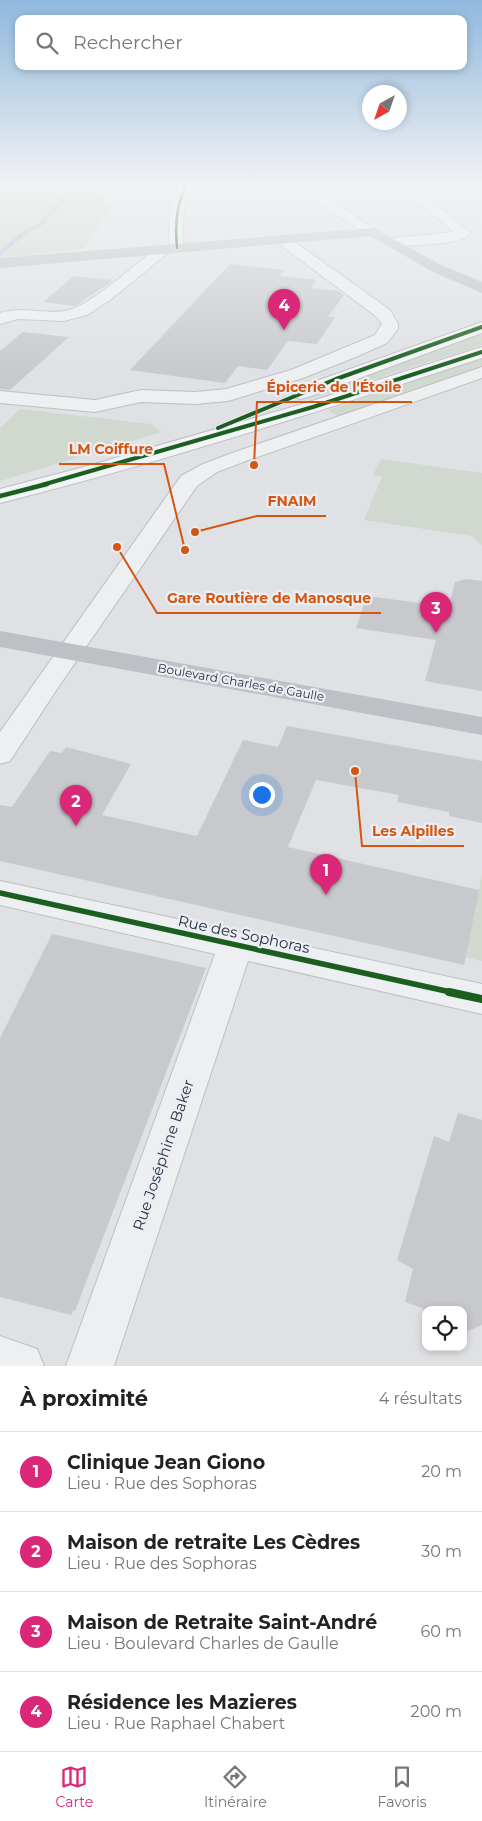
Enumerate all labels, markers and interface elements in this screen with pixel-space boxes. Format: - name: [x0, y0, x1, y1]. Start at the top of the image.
- search box: [15, 15, 467, 70]
- icon: search: [33, 29, 61, 57]
- text: Rechercher: [73, 31, 183, 54]
- north arrow: [362, 85, 407, 130]
- pin: 4: [268, 289, 300, 330]
- callout: Épicerie de l'Étoile: [257, 373, 412, 402]
- text: Épicerie de l'Étoile: [267, 378, 402, 396]
- callout: LM Coiffure: [59, 435, 164, 464]
- text: LM Coiffure: [69, 440, 153, 458]
- callout: FNAIM: [257, 487, 326, 516]
- text: FNAIM: [268, 492, 316, 510]
- callout: Gare Routière de Manosque: [157, 584, 381, 613]
- text: Gare Routière de Manosque: [167, 589, 371, 607]
- pin: 3: [420, 592, 452, 633]
- street label: Boulevard Charles de Gaulle: [157, 660, 325, 704]
- your location: [249, 782, 275, 808]
- pin: 2: [60, 785, 92, 826]
- callout: Les Alpilles: [362, 817, 464, 846]
- text: Les Alpilles: [372, 822, 455, 840]
- pin: 1: [310, 854, 342, 895]
- street label: Rue des Sophoras: [176, 911, 312, 957]
- street label: Rue Joséphine Baker: [128, 1077, 198, 1233]
- map controls: [422, 1306, 467, 1351]
- button: locate: [422, 1306, 467, 1351]
- text: À proximité: [20, 1386, 148, 1411]
- text: 4 résultats: [379, 1389, 462, 1408]
- text: Clinique Jean Giono: [67, 1451, 265, 1474]
- text: 1: [33, 1462, 39, 1481]
- text: 20 m: [421, 1462, 462, 1481]
- text: Lieu · Rue des Sophoras: [67, 1474, 257, 1493]
- text: Maison de retraite Les Cèdres: [67, 1531, 360, 1554]
- text: 2: [31, 1542, 41, 1561]
- text: 30 m: [421, 1542, 462, 1561]
- text: Lieu · Rue des Sophoras: [67, 1554, 257, 1573]
- text: Maison de Retraite Saint-André: [67, 1611, 377, 1634]
- text: 3: [31, 1622, 41, 1641]
- text: 60 m: [420, 1622, 462, 1641]
- text: Lieu · Boulevard Charles de Gaulle: [67, 1634, 339, 1653]
- text: Résidence les Mazieres: [67, 1691, 297, 1714]
- text: 4: [30, 1702, 42, 1721]
- text: 200 m: [411, 1702, 462, 1721]
- text: Lieu · Rue Raphael Chabert: [67, 1714, 285, 1733]
- tab: Carte: [55, 1763, 93, 1811]
- tab: Itinéraire: [204, 1763, 267, 1811]
- tab: Favoris: [378, 1763, 427, 1811]

